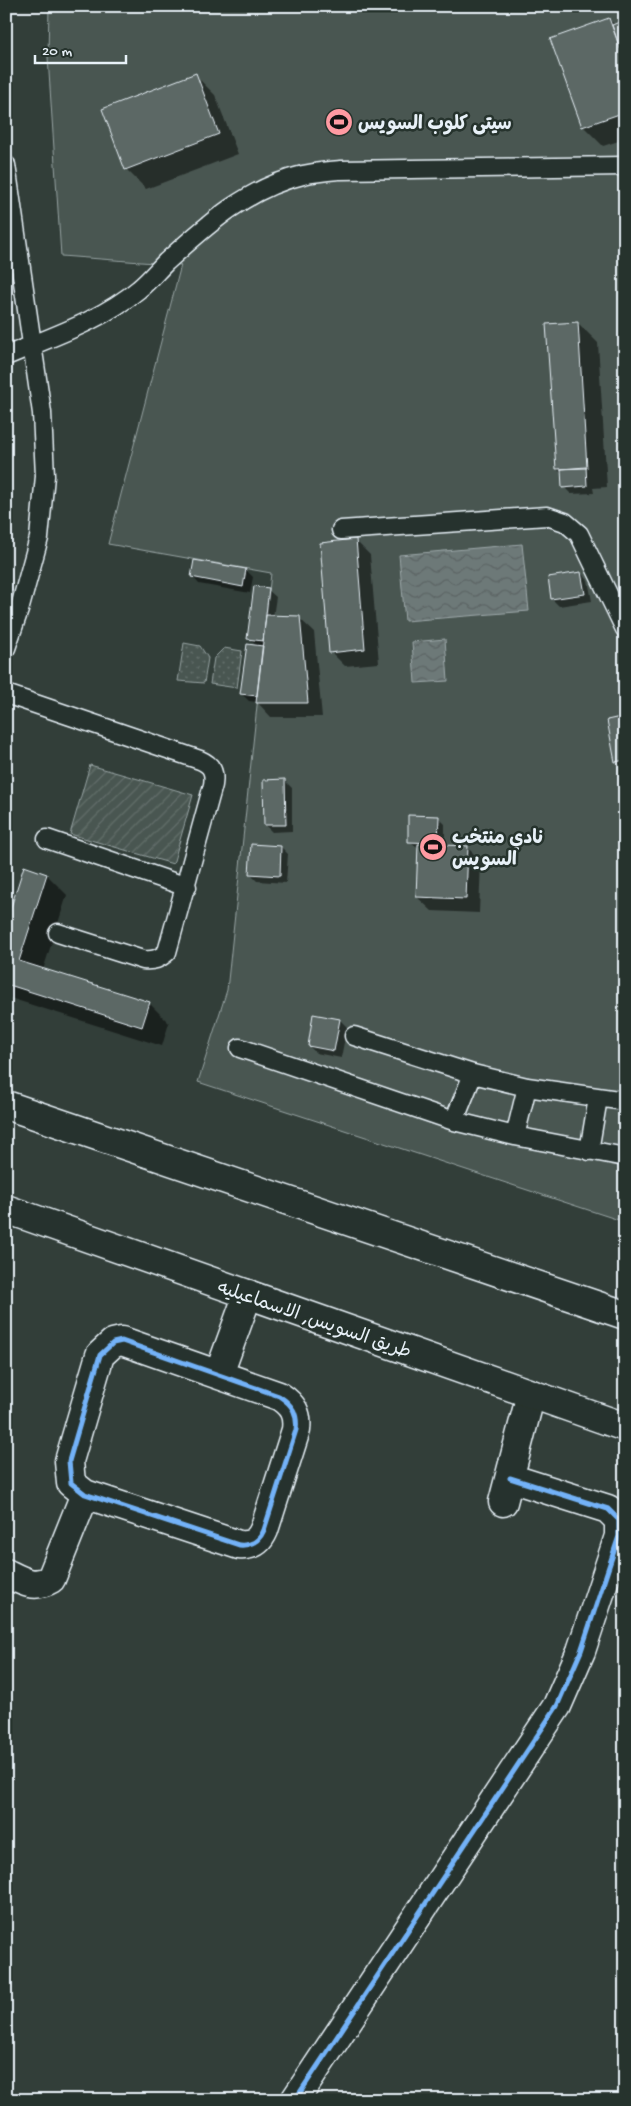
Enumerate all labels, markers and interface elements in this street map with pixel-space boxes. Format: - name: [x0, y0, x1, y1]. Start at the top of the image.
- scale bar: [35, 32, 126, 64]
- text: 20 m: [42, 43, 72, 61]
- sports icon: سيتى كلوب السويس: [324, 107, 354, 137]
- place label: سيتى كلوب السويس: [358, 114, 512, 137]
- place label: نادي منتخب السويس: [452, 828, 543, 873]
- sports icon: نادي منتخب السويس: [418, 832, 448, 862]
- street label: طريق السويس, الاسماعيليه: [214, 1277, 414, 1365]

